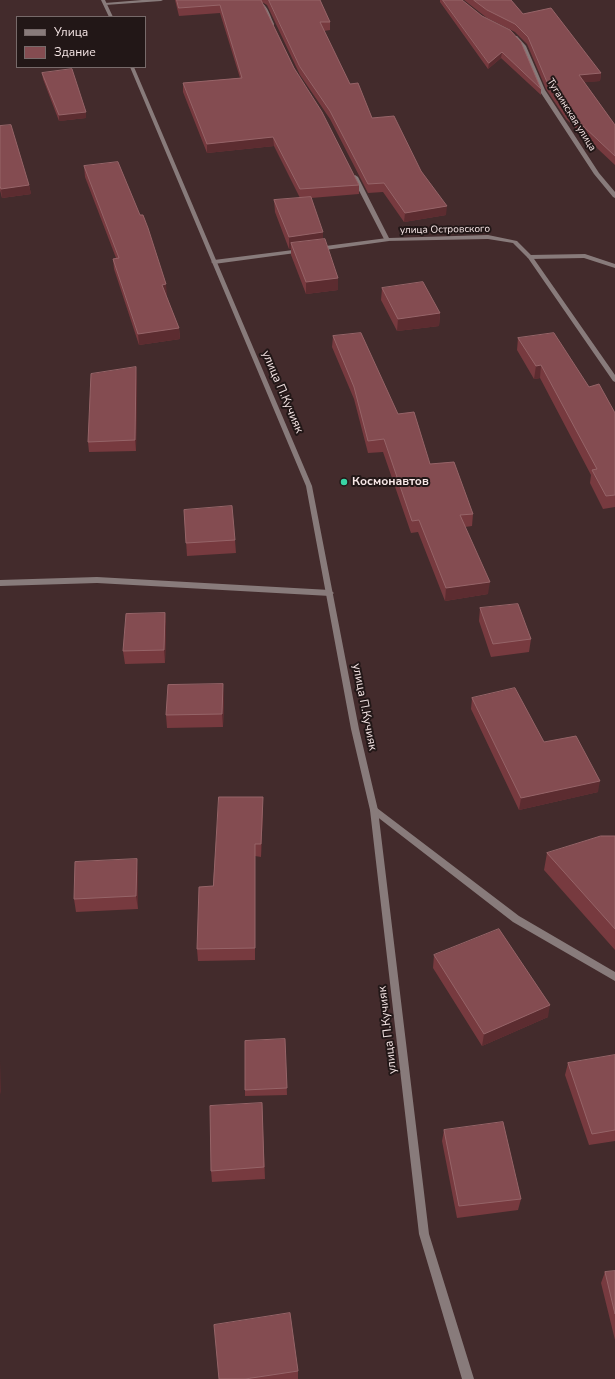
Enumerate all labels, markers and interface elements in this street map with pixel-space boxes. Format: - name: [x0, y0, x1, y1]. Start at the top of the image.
- legend: [16, 16, 146, 68]
- text: Улица: [54, 24, 88, 40]
- text: Здание: [54, 44, 96, 60]
- street label: Тугаинская улица: [544, 77, 598, 153]
- street label: улица Островского: [400, 223, 490, 237]
- street label: улица П.Кучияк: [258, 348, 306, 436]
- place label: Космонавтов: [352, 475, 429, 489]
- marker: Космонавтов: [339, 477, 349, 487]
- street label: улица П.Кучияк: [348, 662, 380, 752]
- street label: улица П.Кучияк: [375, 985, 401, 1075]

